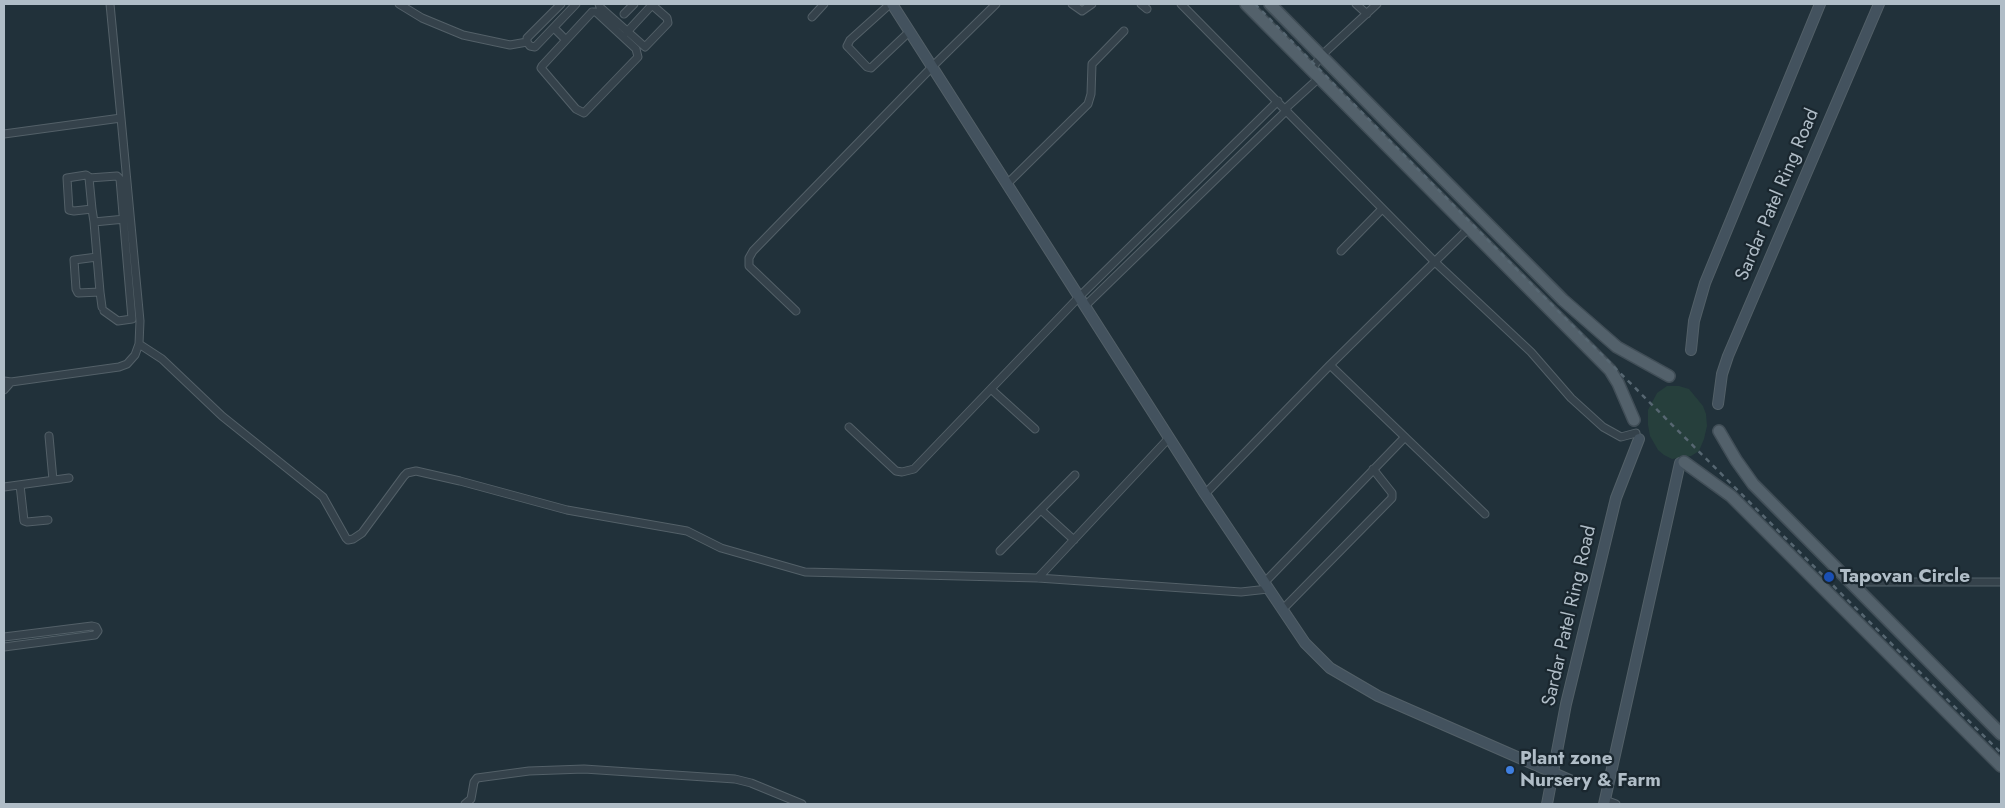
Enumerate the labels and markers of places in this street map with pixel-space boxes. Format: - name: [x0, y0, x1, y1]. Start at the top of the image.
- place label: Tapovan Circle: [1840, 566, 1970, 588]
- marker: Tapovan Circle: [1822, 570, 1836, 584]
- place label: Plant zone Nursery & Farm: [1520, 748, 1661, 792]
- marker: Plant zone Nursery & Farm: [1504, 764, 1516, 776]

